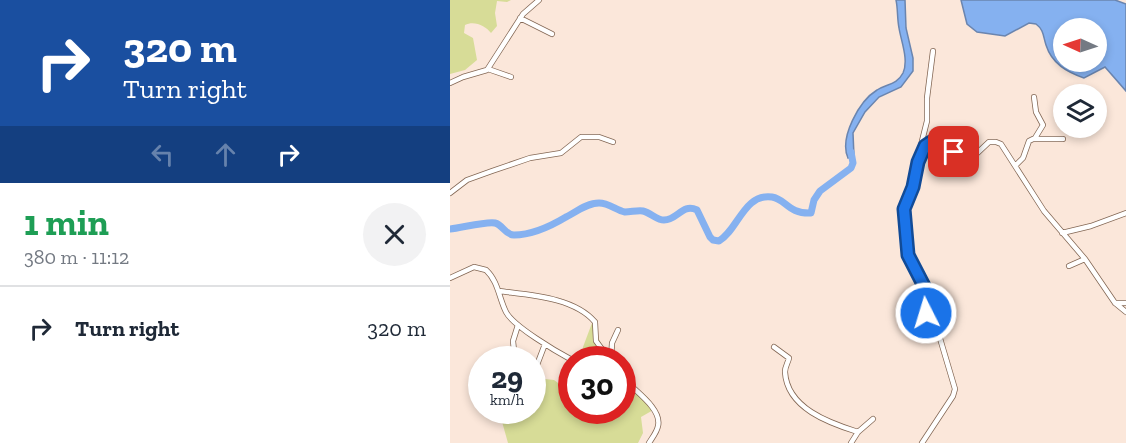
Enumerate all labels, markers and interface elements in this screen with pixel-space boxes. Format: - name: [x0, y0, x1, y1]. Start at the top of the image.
- north arrow: [1053, 18, 1107, 72]
- map controls: [1053, 18, 1107, 138]
- text: 320 m: [123, 22, 237, 73]
- icon: right: [24, 24, 102, 102]
- text: Turn right: [123, 73, 247, 105]
- button: layers: [1053, 84, 1107, 138]
- pin: [928, 126, 979, 177]
- icon: arrive: [937, 135, 970, 168]
- icon: left: [146, 138, 179, 171]
- icon: ahead: [209, 138, 242, 171]
- icon: right: [272, 138, 305, 171]
- text: 1 min: [24, 201, 109, 244]
- button: close: [363, 203, 426, 266]
- text: 380 m · 11:12: [24, 245, 129, 269]
- position arrow: [894, 281, 958, 345]
- icon: right: [24, 312, 57, 345]
- text: Turn right: [75, 315, 179, 342]
- text: 320 m: [367, 315, 426, 342]
- speed limit sign: 30: [558, 346, 636, 424]
- text: 29: [491, 360, 523, 396]
- text: km/h: [490, 391, 524, 409]

